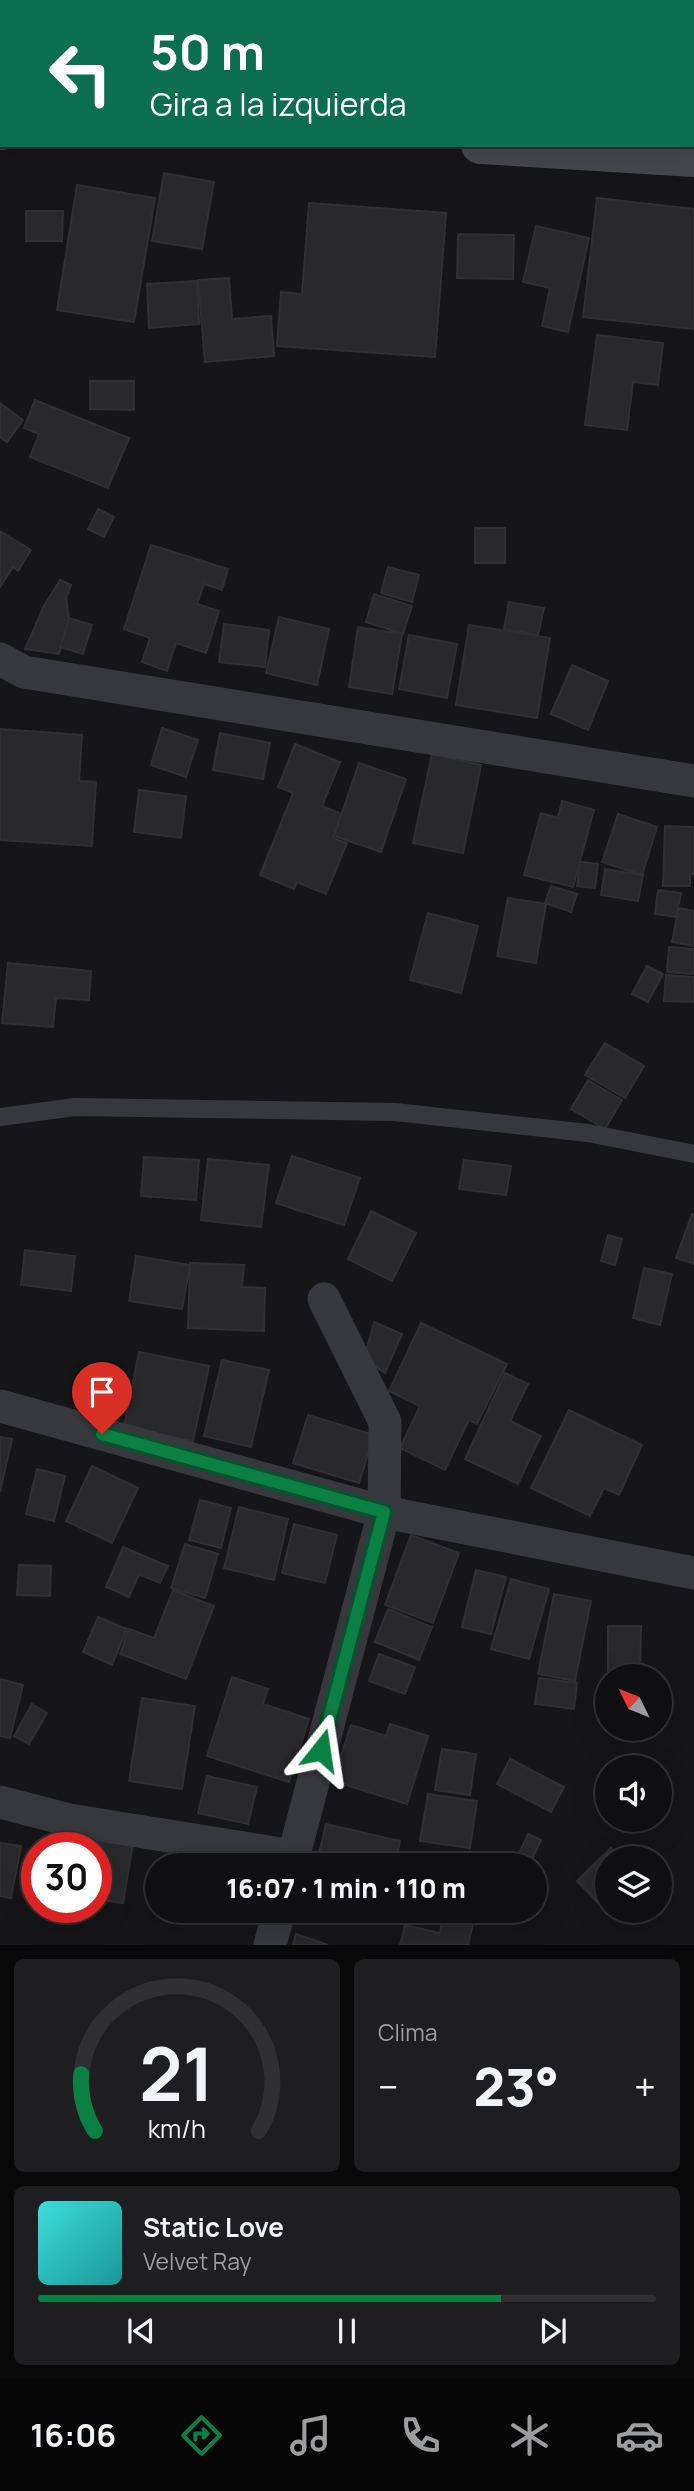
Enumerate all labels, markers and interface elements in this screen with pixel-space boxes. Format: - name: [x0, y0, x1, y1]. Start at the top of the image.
- text: 50 m: [150, 18, 265, 85]
- icon: left: [35, 28, 126, 119]
- text: Gira a la izquierda: [150, 82, 406, 126]
- pin: [72, 1362, 132, 1434]
- icon: arrive: [83, 1373, 121, 1411]
- north arrow: [595, 1664, 672, 1741]
- map controls: [595, 1664, 672, 1923]
- position arrow: [284, 1713, 358, 1787]
- button: sound: [595, 1755, 672, 1832]
- speed limit sign: 30: [21, 1832, 112, 1923]
- button: layers: [595, 1846, 672, 1923]
- text: 16:07 · 1 min · 110 m: [226, 1870, 466, 1906]
- text: Clima: [378, 2016, 437, 2048]
- text: 21: [139, 2024, 215, 2124]
- text: 23°: [474, 2051, 559, 2122]
- text: −: [378, 2060, 399, 2112]
- text: +: [634, 2060, 656, 2112]
- text: km/h: [148, 2111, 206, 2146]
- text: Static Love: [143, 2209, 284, 2245]
- text: Velvet Ray: [143, 2245, 252, 2277]
- icon: previous: [122, 2312, 160, 2350]
- icon: pause: [328, 2312, 366, 2350]
- icon: next: [534, 2312, 572, 2350]
- icon: directions: [177, 2411, 226, 2460]
- icon: music: [286, 2411, 335, 2460]
- icon: phone: [396, 2411, 445, 2460]
- icon: climate: [505, 2411, 554, 2460]
- icon: car: [615, 2411, 664, 2460]
- text: 16:06: [30, 2413, 116, 2457]

